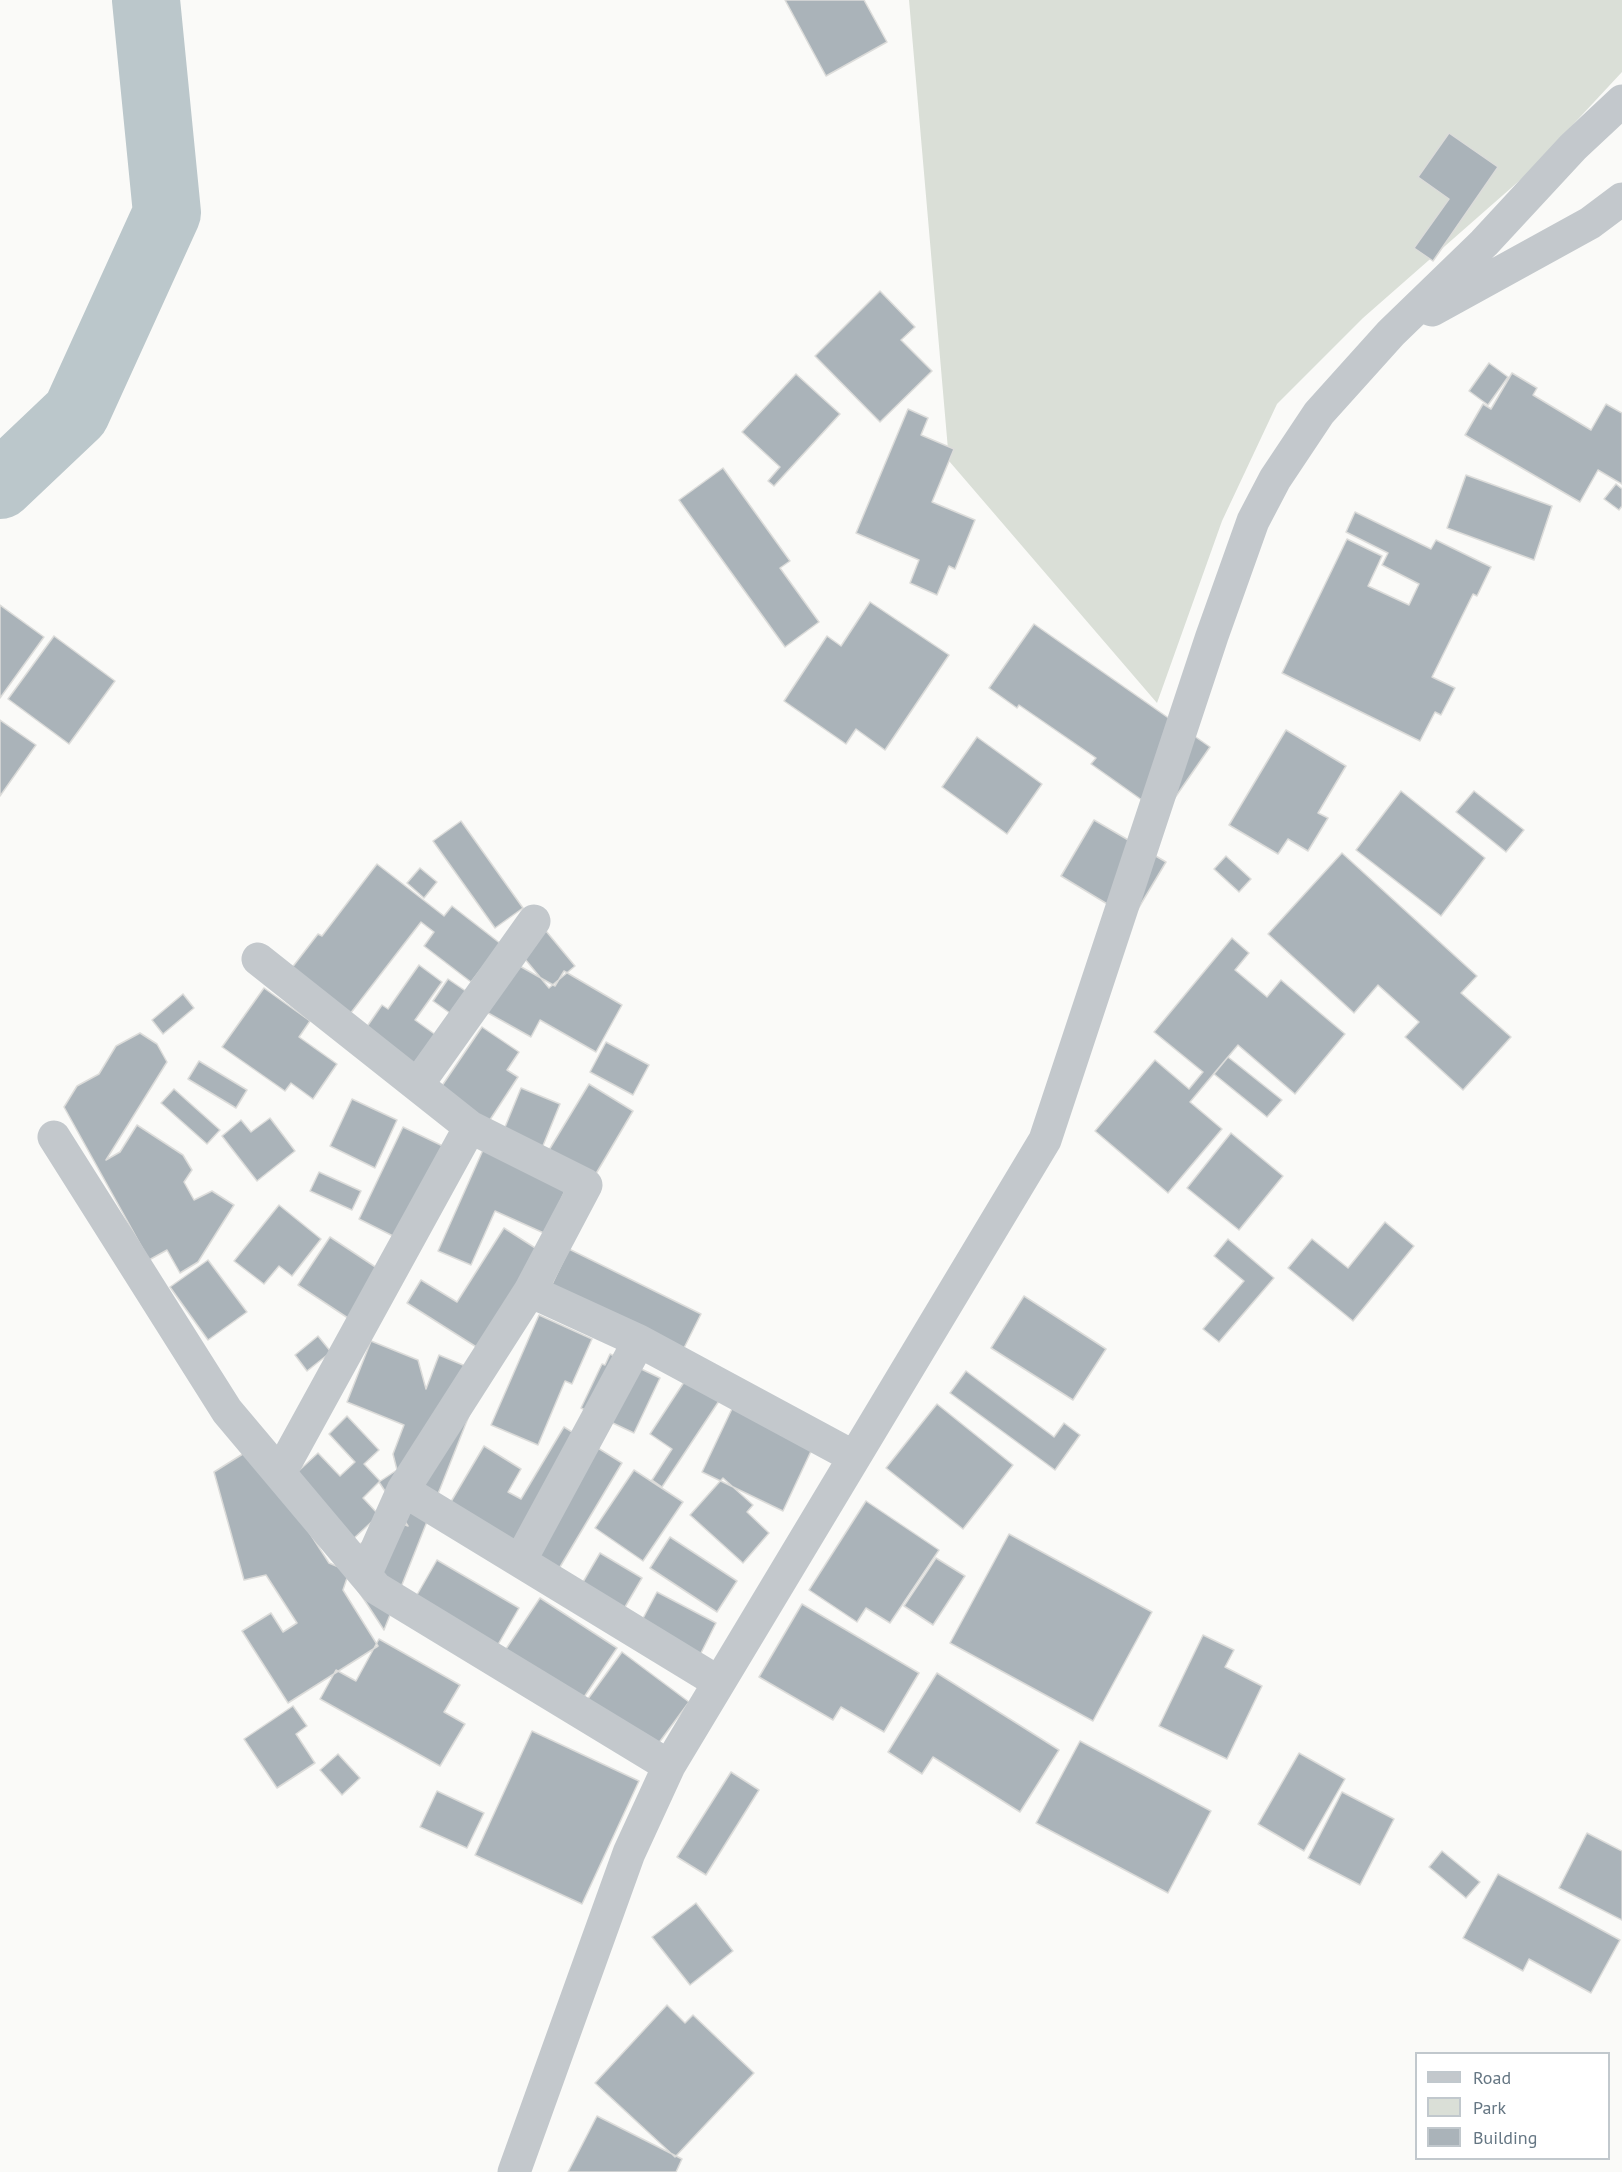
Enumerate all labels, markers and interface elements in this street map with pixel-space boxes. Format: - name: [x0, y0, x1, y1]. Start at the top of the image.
- legend: [1415, 2052, 1610, 2160]
- text: Road: [1473, 2066, 1511, 2089]
- text: Park: [1473, 2096, 1506, 2119]
- text: Building: [1473, 2126, 1537, 2149]

